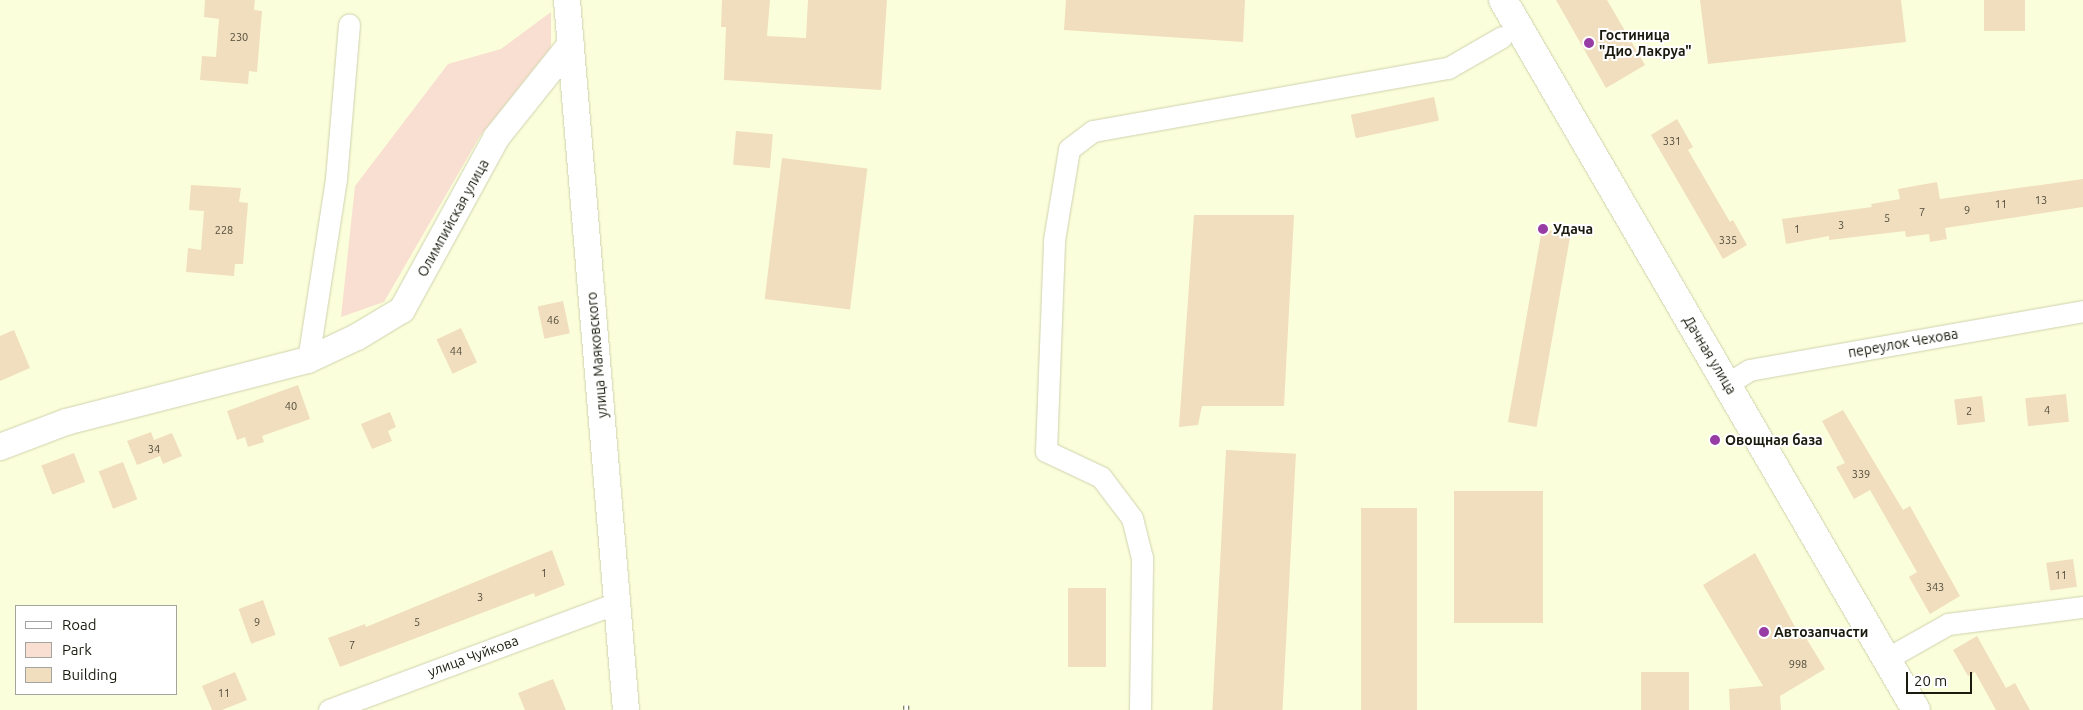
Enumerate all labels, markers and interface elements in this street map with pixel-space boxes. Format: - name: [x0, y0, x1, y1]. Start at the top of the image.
- place label: Гостиница "Дио Лакруа": [1599, 27, 1692, 59]
- house number: 230: [230, 30, 248, 44]
- marker: Гостиница "Дио Лакруа": [1583, 37, 1595, 49]
- house number: 331: [1663, 134, 1681, 148]
- street label: Олимпийская улица: [414, 156, 492, 280]
- house number: 13: [2035, 193, 2047, 207]
- house number: 11: [1995, 197, 2007, 211]
- house number: 9: [1964, 203, 1970, 217]
- house number: 7: [1919, 205, 1925, 219]
- house number: 5: [1884, 211, 1890, 225]
- house number: 3: [1838, 218, 1844, 232]
- place label: Удача: [1553, 221, 1593, 237]
- house number: 1: [1794, 222, 1800, 236]
- house number: 228: [215, 223, 233, 237]
- marker: Удача: [1537, 223, 1549, 235]
- house number: 335: [1719, 233, 1737, 247]
- street label: улица Маяковского: [583, 291, 611, 419]
- house number: 46: [547, 313, 559, 327]
- street label: Дачная улица: [1680, 313, 1740, 397]
- street label: переулок Чехова: [1847, 325, 1959, 361]
- house number: 44: [450, 344, 462, 358]
- house number: 40: [285, 399, 297, 413]
- house number: 4: [2044, 403, 2050, 417]
- house number: 2: [1966, 404, 1972, 418]
- place label: Овощная база: [1725, 432, 1823, 448]
- marker: Овощная база: [1709, 434, 1721, 446]
- house number: 34: [148, 442, 160, 456]
- house number: 339: [1852, 467, 1870, 481]
- house number: 1: [541, 566, 547, 580]
- house number: 11: [2055, 568, 2067, 582]
- house number: 343: [1926, 580, 1944, 594]
- house number: 3: [477, 590, 483, 604]
- legend: [15, 605, 178, 695]
- house number: 9: [254, 615, 260, 629]
- house number: 5: [414, 615, 420, 629]
- text: Road: [62, 616, 97, 633]
- place label: Автозапчасти: [1774, 624, 1868, 640]
- marker: Автозапчасти: [1758, 626, 1770, 638]
- street label: улица Чуйкова: [425, 632, 521, 680]
- house number: 7: [349, 638, 355, 652]
- text: Park: [62, 641, 92, 658]
- house number: 998: [1789, 657, 1807, 671]
- scale bar: [1908, 662, 1974, 694]
- text: Building: [62, 666, 117, 683]
- text: 20 m: [1914, 672, 1947, 689]
- house number: 11: [218, 686, 230, 700]

